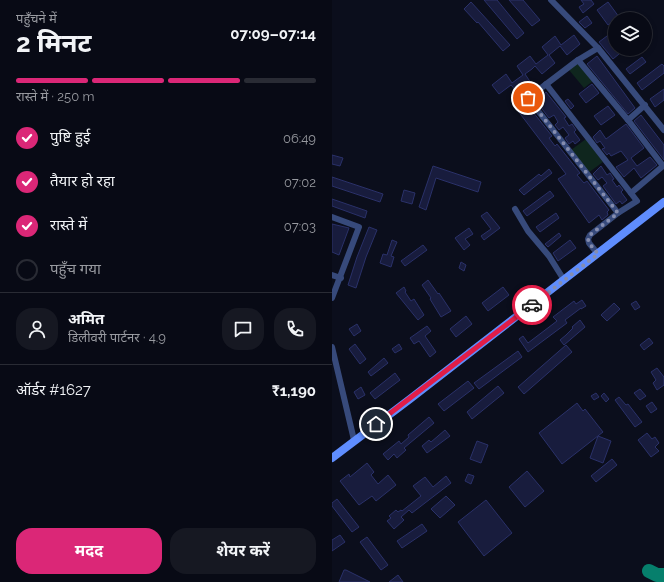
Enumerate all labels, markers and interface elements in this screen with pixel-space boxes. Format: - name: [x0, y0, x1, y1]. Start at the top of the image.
- text: पहुँचने में: [16, 11, 57, 26]
- map controls: [608, 12, 652, 56]
- button: layers: [608, 12, 652, 56]
- text: 07:09–07:14: [230, 25, 316, 43]
- text: 2 मिनट: [16, 28, 91, 58]
- pin: [511, 81, 545, 115]
- icon: bag: [517, 87, 539, 109]
- text: रास्ते में · 250 m: [16, 89, 94, 104]
- icon: check: [16, 127, 38, 149]
- text: पुष्टि हुई: [50, 128, 90, 146]
- text: 06:49: [283, 131, 316, 146]
- icon: check: [16, 171, 38, 193]
- text: तैयार हो रहा: [50, 172, 115, 190]
- text: 07:02: [284, 175, 316, 190]
- icon: check: [16, 215, 38, 237]
- text: रास्ते में: [50, 216, 87, 234]
- text: 07:03: [284, 219, 316, 234]
- text: पहुँच गया: [50, 260, 101, 278]
- courier: [512, 285, 552, 325]
- icon: car: [521, 294, 543, 316]
- button: person: [16, 308, 58, 350]
- button: chat: [222, 308, 264, 350]
- button: phone: [274, 308, 316, 350]
- text: अमित: [68, 310, 104, 328]
- text: डिलीवरी पार्टनर · 4.9: [68, 330, 166, 345]
- text: ऑर्डर #1627: [16, 381, 91, 399]
- text: ₹1,190: [272, 382, 316, 400]
- pin: [359, 407, 393, 441]
- icon: home: [365, 413, 387, 435]
- button: मदद: [16, 528, 162, 574]
- button: शेयर करें: [170, 528, 316, 574]

